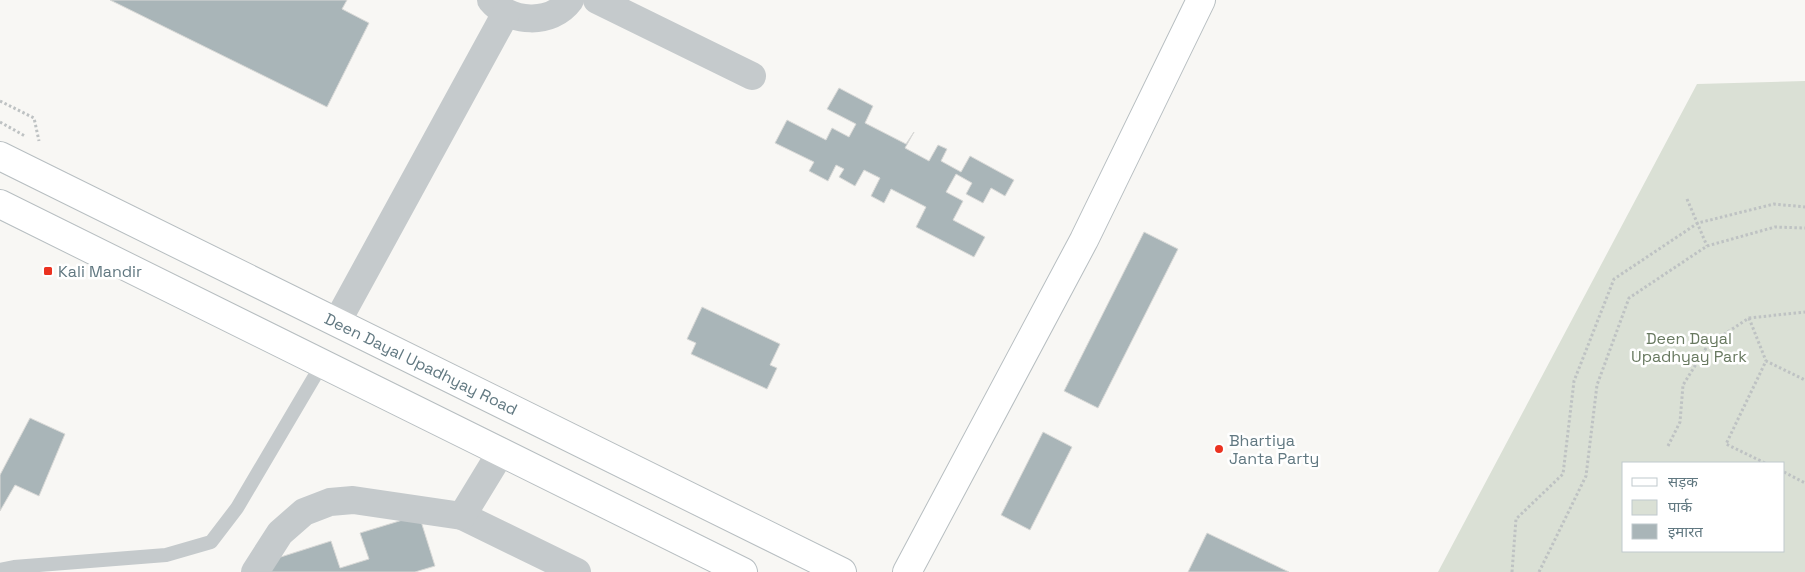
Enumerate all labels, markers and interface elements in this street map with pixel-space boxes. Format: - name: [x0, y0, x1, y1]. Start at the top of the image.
- place label: Kali Mandir: [58, 261, 142, 282]
- marker: Kali Mandir: [42, 265, 54, 277]
- street label: Deen Dayal Upadhyay Road: [321, 308, 521, 420]
- park label: Deen Dayal Upadhyay Park: [1631, 328, 1747, 367]
- place label: Bhartiya Janta Party: [1229, 430, 1319, 469]
- marker: Bhartiya Janta Party: [1213, 443, 1225, 455]
- legend: [1622, 462, 1785, 552]
- text: सड़क: [1668, 472, 1698, 491]
- text: पार्क: [1668, 497, 1692, 516]
- text: इमारत: [1668, 522, 1703, 541]

